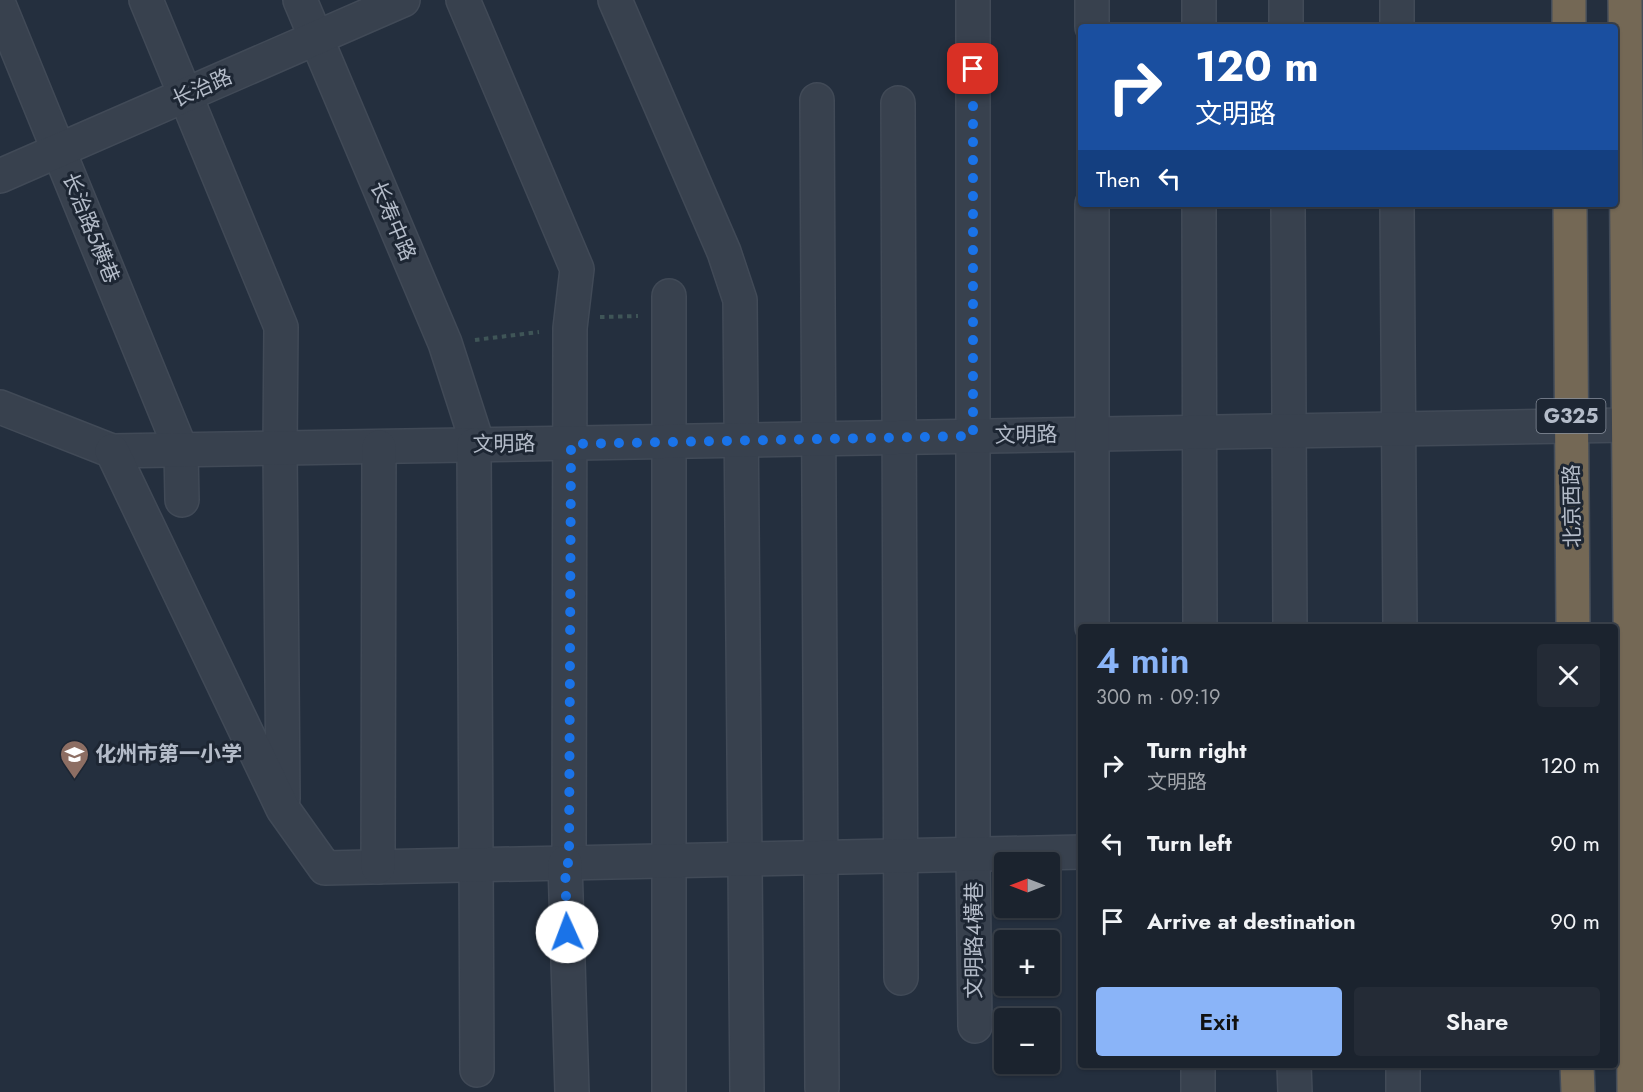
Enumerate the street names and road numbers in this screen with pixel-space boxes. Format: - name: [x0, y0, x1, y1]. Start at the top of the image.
- street label: 长治路: [167, 61, 237, 115]
- street label: 长治路5横巷: [55, 168, 127, 288]
- street label: 长寿中路: [363, 176, 423, 266]
- road number: G325: [1536, 399, 1606, 433]
- street label: 文明路: [994, 419, 1058, 451]
- street label: 文明路: [472, 428, 536, 460]
- street label: 北京西路: [1556, 464, 1588, 548]
- street label: 文明路4橫巷: [959, 881, 989, 999]

